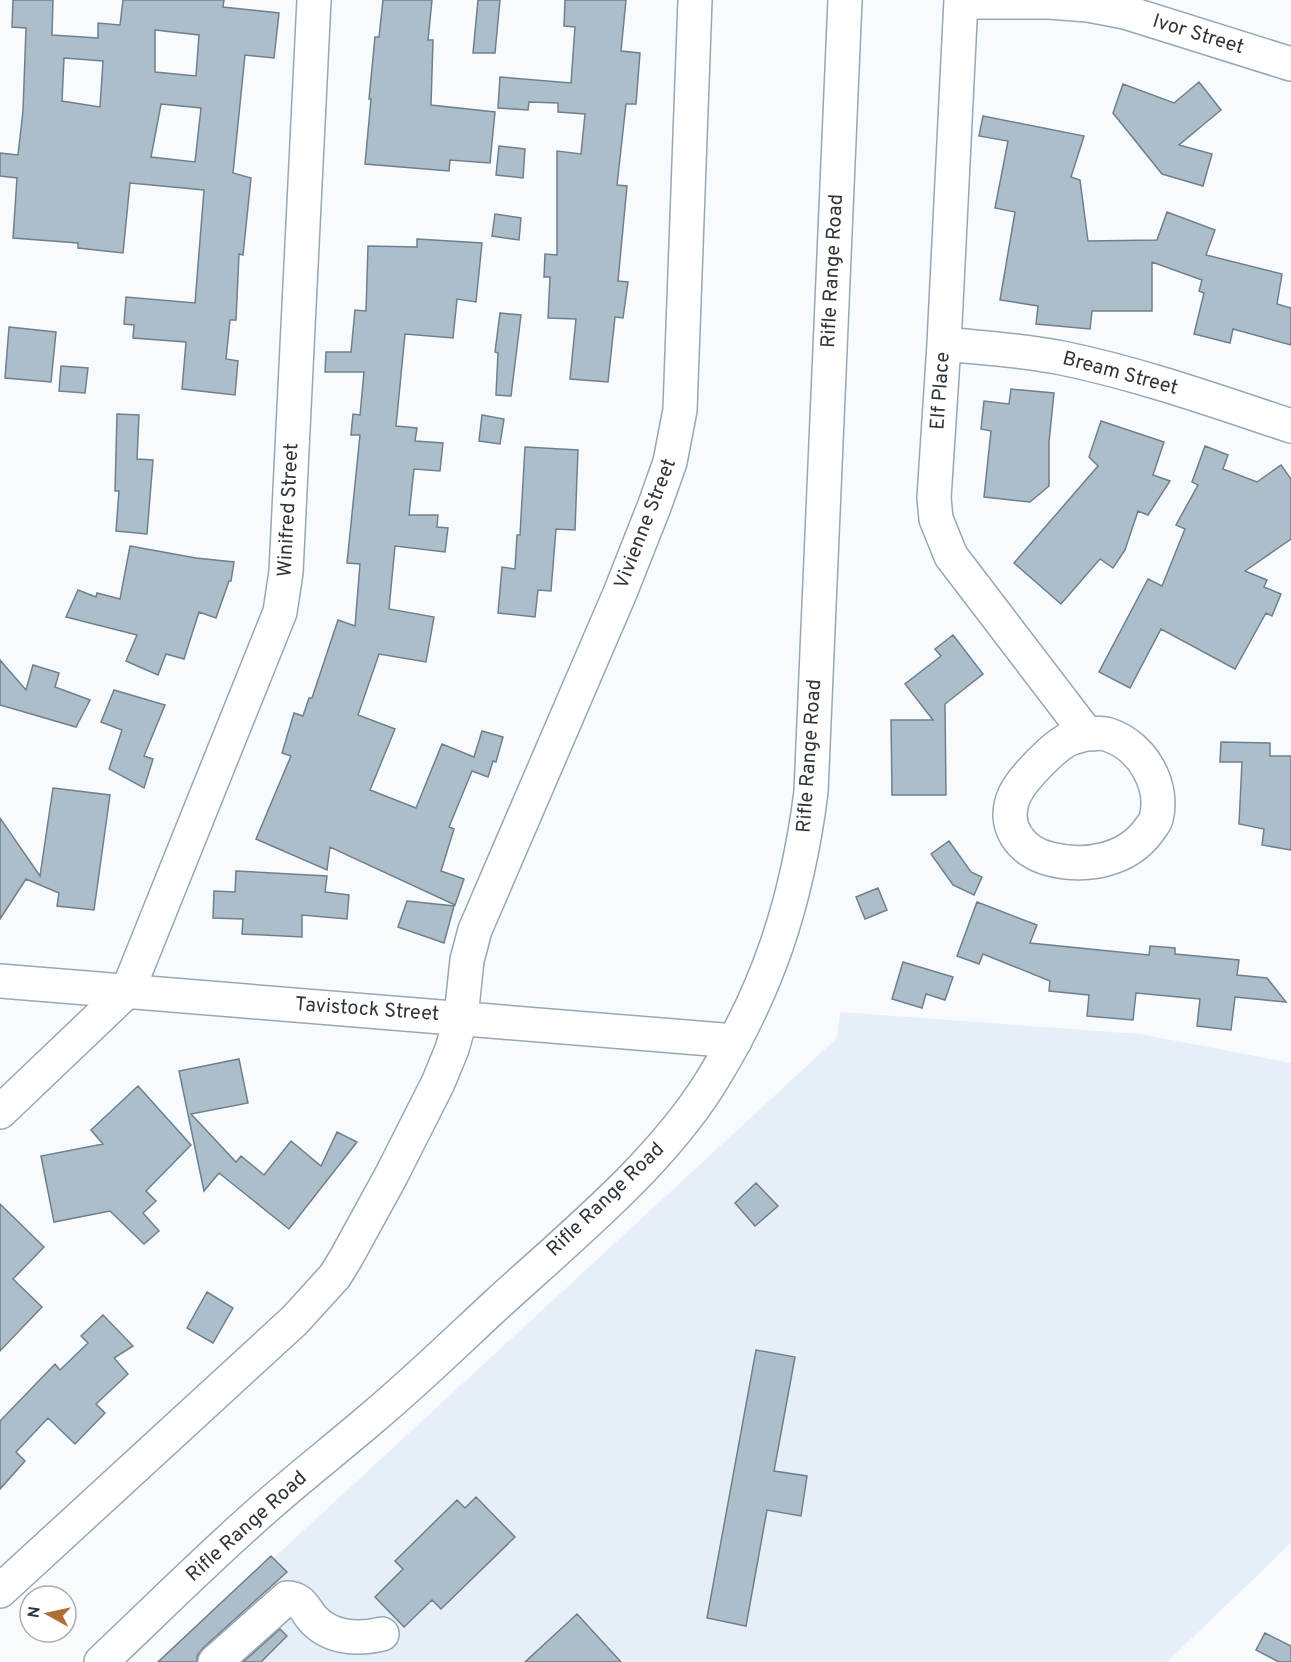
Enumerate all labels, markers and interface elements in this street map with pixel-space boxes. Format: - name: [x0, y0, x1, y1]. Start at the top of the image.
- street label: Ivor Street: [1149, 9, 1247, 61]
- street label: Rifle Range Road: [816, 193, 850, 349]
- street label: Bream Street: [1059, 346, 1181, 402]
- street label: Elf Place: [925, 351, 957, 431]
- street label: Winifred Street: [273, 442, 305, 578]
- street label: Vivienne Street: [609, 455, 683, 593]
- street label: Rifle Range Road: [792, 678, 828, 834]
- street label: Tavistock Street: [294, 992, 440, 1028]
- street label: Rifle Range Road: [542, 1137, 670, 1263]
- street label: Rifle Range Road: [181, 1466, 313, 1588]
- north arrow: [18, 1584, 78, 1644]
- text: N: [24, 1605, 46, 1619]

